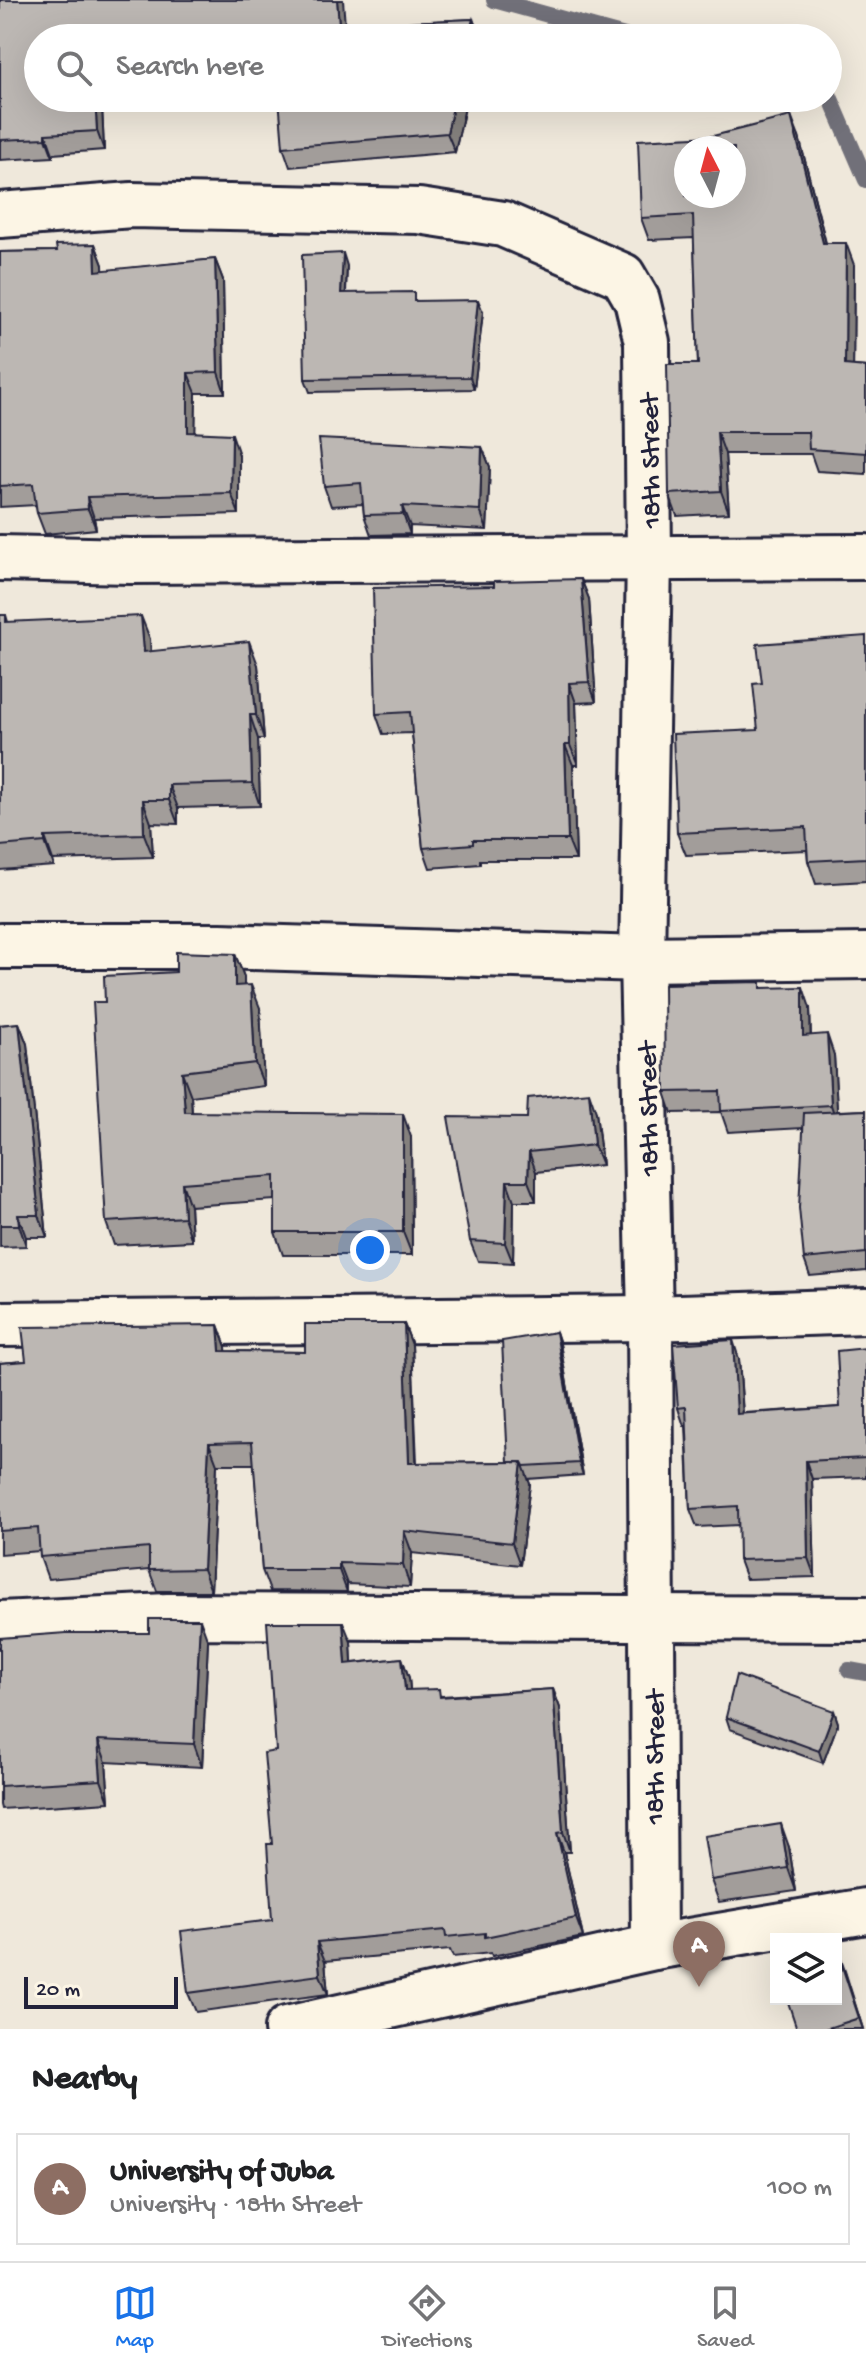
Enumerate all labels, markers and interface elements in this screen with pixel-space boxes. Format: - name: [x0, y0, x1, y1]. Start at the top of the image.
- search box: [24, 24, 842, 112]
- icon: search: [52, 46, 96, 90]
- text: Search here: [116, 51, 264, 86]
- north arrow: [674, 136, 746, 208]
- street label: 18th Street: [635, 391, 670, 529]
- street label: 18th Street: [633, 1039, 668, 1177]
- your location: [350, 1230, 390, 1270]
- street label: 18th Street: [641, 1687, 674, 1825]
- pin: A: [673, 1921, 725, 1987]
- map controls: [770, 1933, 842, 2005]
- button: layers: [770, 1933, 842, 2005]
- scale bar: [24, 1973, 178, 2009]
- text: 20 m: [36, 1978, 80, 2004]
- text: Nearby: [32, 2061, 137, 2101]
- text: University of Juba: [110, 2156, 333, 2191]
- text: A: [52, 2174, 68, 2205]
- text: 100 m: [767, 2174, 832, 2205]
- text: University · 18th Street: [110, 2191, 361, 2222]
- tab: Map: [113, 2281, 157, 2355]
- tab: Directions: [382, 2281, 472, 2355]
- tab: Saved: [697, 2281, 753, 2355]

